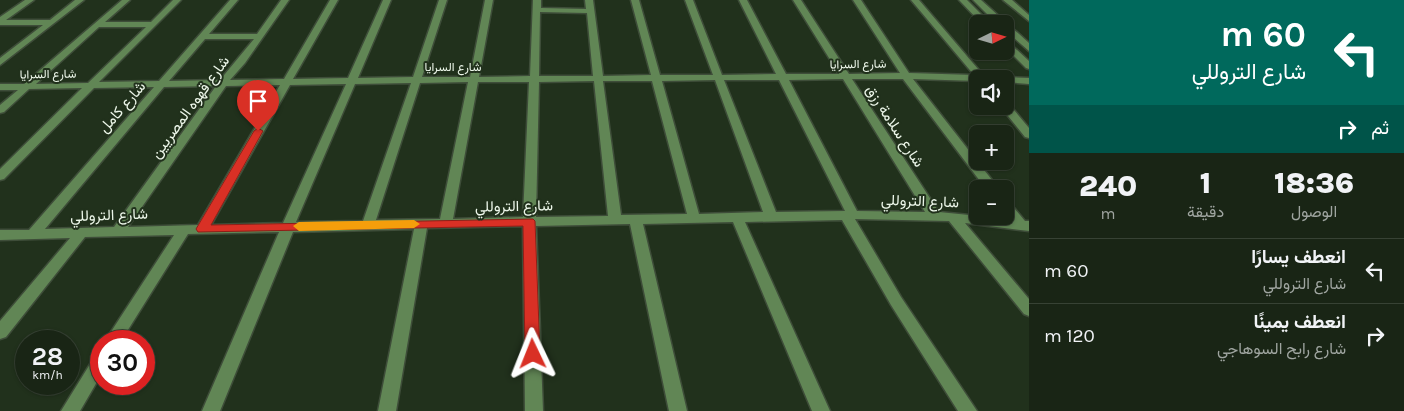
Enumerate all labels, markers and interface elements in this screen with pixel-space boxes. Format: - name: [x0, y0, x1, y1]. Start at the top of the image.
- text: 60 m: [1221, 14, 1306, 55]
- north arrow: [969, 15, 1014, 60]
- map controls: [969, 15, 1014, 225]
- icon: left: [1324, 20, 1389, 85]
- street label: شارع قهوه المصريين: [147, 52, 235, 163]
- street label: شارع السرايا: [829, 57, 887, 73]
- text: شارع التروللي: [1192, 59, 1306, 85]
- street label: شارع السرايا: [425, 60, 481, 76]
- street label: شارع السرايا: [19, 67, 77, 83]
- button: sound: [969, 70, 1014, 115]
- street label: شارع كامل: [95, 77, 151, 138]
- pin: [237, 80, 279, 131]
- street label: شارع سلامة رزق: [860, 82, 928, 172]
- icon: arrive: [244, 87, 272, 115]
- icon: right: [1333, 115, 1361, 143]
- text: ثم: [1371, 117, 1389, 139]
- button: +: [969, 125, 1014, 170]
- text: 1: [1200, 165, 1211, 201]
- text: 18:36: [1274, 165, 1354, 201]
- text: 240: [1079, 168, 1137, 204]
- button: −: [969, 180, 1014, 225]
- street label: شارع التروللي: [881, 191, 959, 215]
- street label: شارع التروللي: [475, 196, 553, 220]
- text: دقيقة: [1187, 202, 1224, 221]
- text: الوصول: [1291, 202, 1337, 221]
- text: m: [1101, 204, 1116, 223]
- street label: شارع التروللي: [70, 205, 149, 229]
- text: انعطف يسارًا: [1251, 246, 1346, 268]
- icon: left: [1361, 257, 1389, 285]
- text: 60 m: [1044, 260, 1088, 282]
- text: شارع التروللي: [1263, 274, 1346, 293]
- text: انعطف يمينًا: [1254, 311, 1346, 333]
- icon: right: [1361, 322, 1389, 350]
- text: 120 m: [1044, 325, 1095, 347]
- position arrow: [506, 327, 558, 379]
- speed limit sign: 30: [90, 330, 155, 395]
- text: شارع رابح السوهاجي: [1217, 339, 1346, 358]
- text: 28: [32, 342, 63, 371]
- text: km/h: [32, 368, 63, 382]

